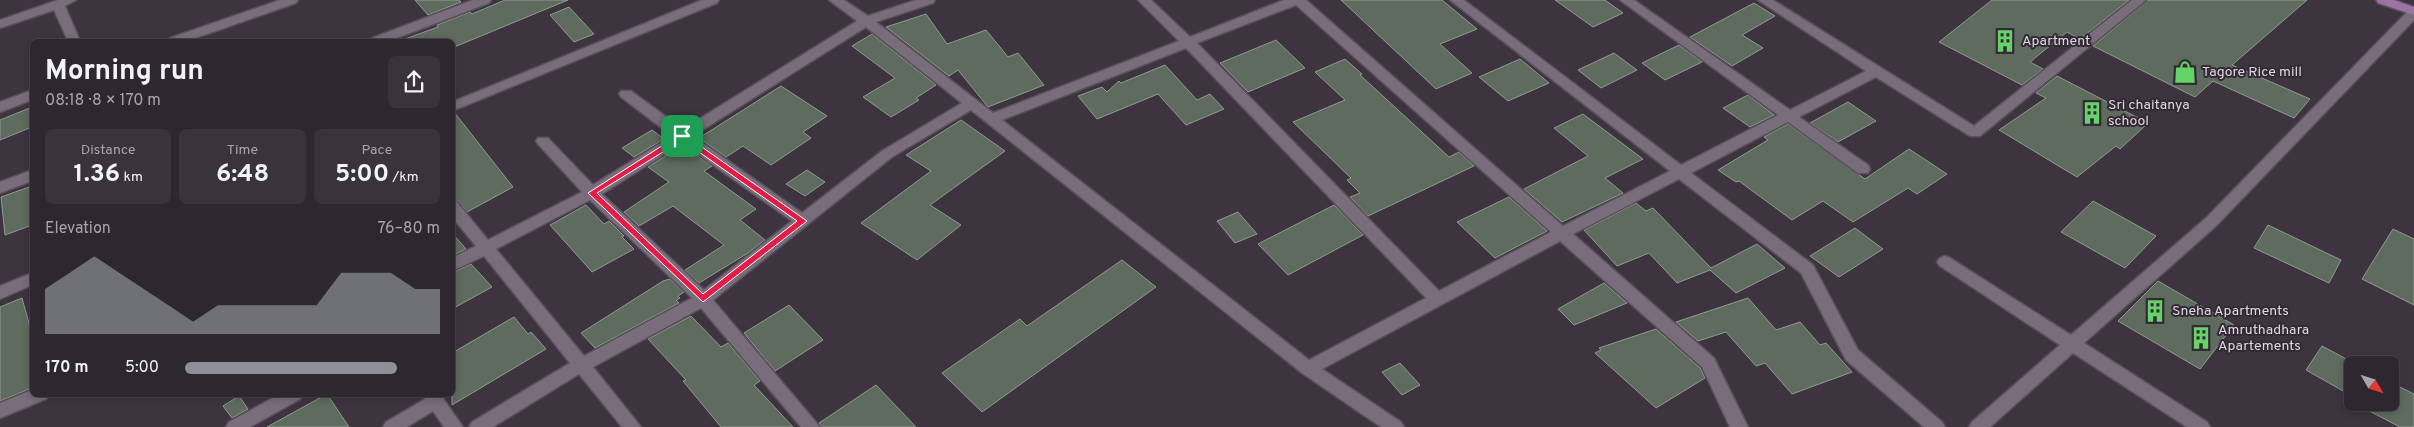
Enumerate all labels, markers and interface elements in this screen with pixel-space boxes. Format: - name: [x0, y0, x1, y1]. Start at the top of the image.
- building icon: Apartment: [1992, 28, 2018, 54]
- place label: Apartment: [2022, 33, 2090, 50]
- text: Morning run: [45, 54, 204, 90]
- button: share: [388, 56, 440, 108]
- shop icon: Tagore Rice mill: [2172, 59, 2198, 85]
- place label: Tagore Rice mill: [2202, 64, 2302, 81]
- text: 08:18 · 8 × 170 m: [45, 91, 161, 111]
- place label: Sri chaitanya school: [2108, 97, 2190, 130]
- building icon: Sri chaitanya school: [2079, 100, 2105, 126]
- pin: [661, 115, 703, 157]
- icon: arrive: [668, 122, 696, 150]
- text: Distance: [81, 142, 136, 159]
- text: Time: [227, 142, 258, 159]
- text: Pace: [361, 142, 392, 159]
- text: 1.36: [74, 159, 120, 191]
- text: 6:48: [216, 159, 269, 191]
- text: 5:00: [335, 159, 389, 191]
- text: km: [120, 169, 143, 186]
- text: /km: [389, 169, 419, 186]
- text: Elevation: [45, 219, 111, 239]
- text: 76–80 m: [378, 219, 440, 239]
- building icon: Sneha Apartments: [2142, 298, 2168, 324]
- place label: Sneha Apartments: [2172, 303, 2289, 320]
- place label: Amruthadhara Apartements: [2218, 322, 2309, 355]
- building icon: Amruthadhara Apartements: [2188, 325, 2214, 351]
- north arrow: [2344, 356, 2399, 411]
- map controls: [2344, 356, 2399, 411]
- text: 170 m: [45, 358, 89, 378]
- text: 5:00: [125, 358, 159, 378]

